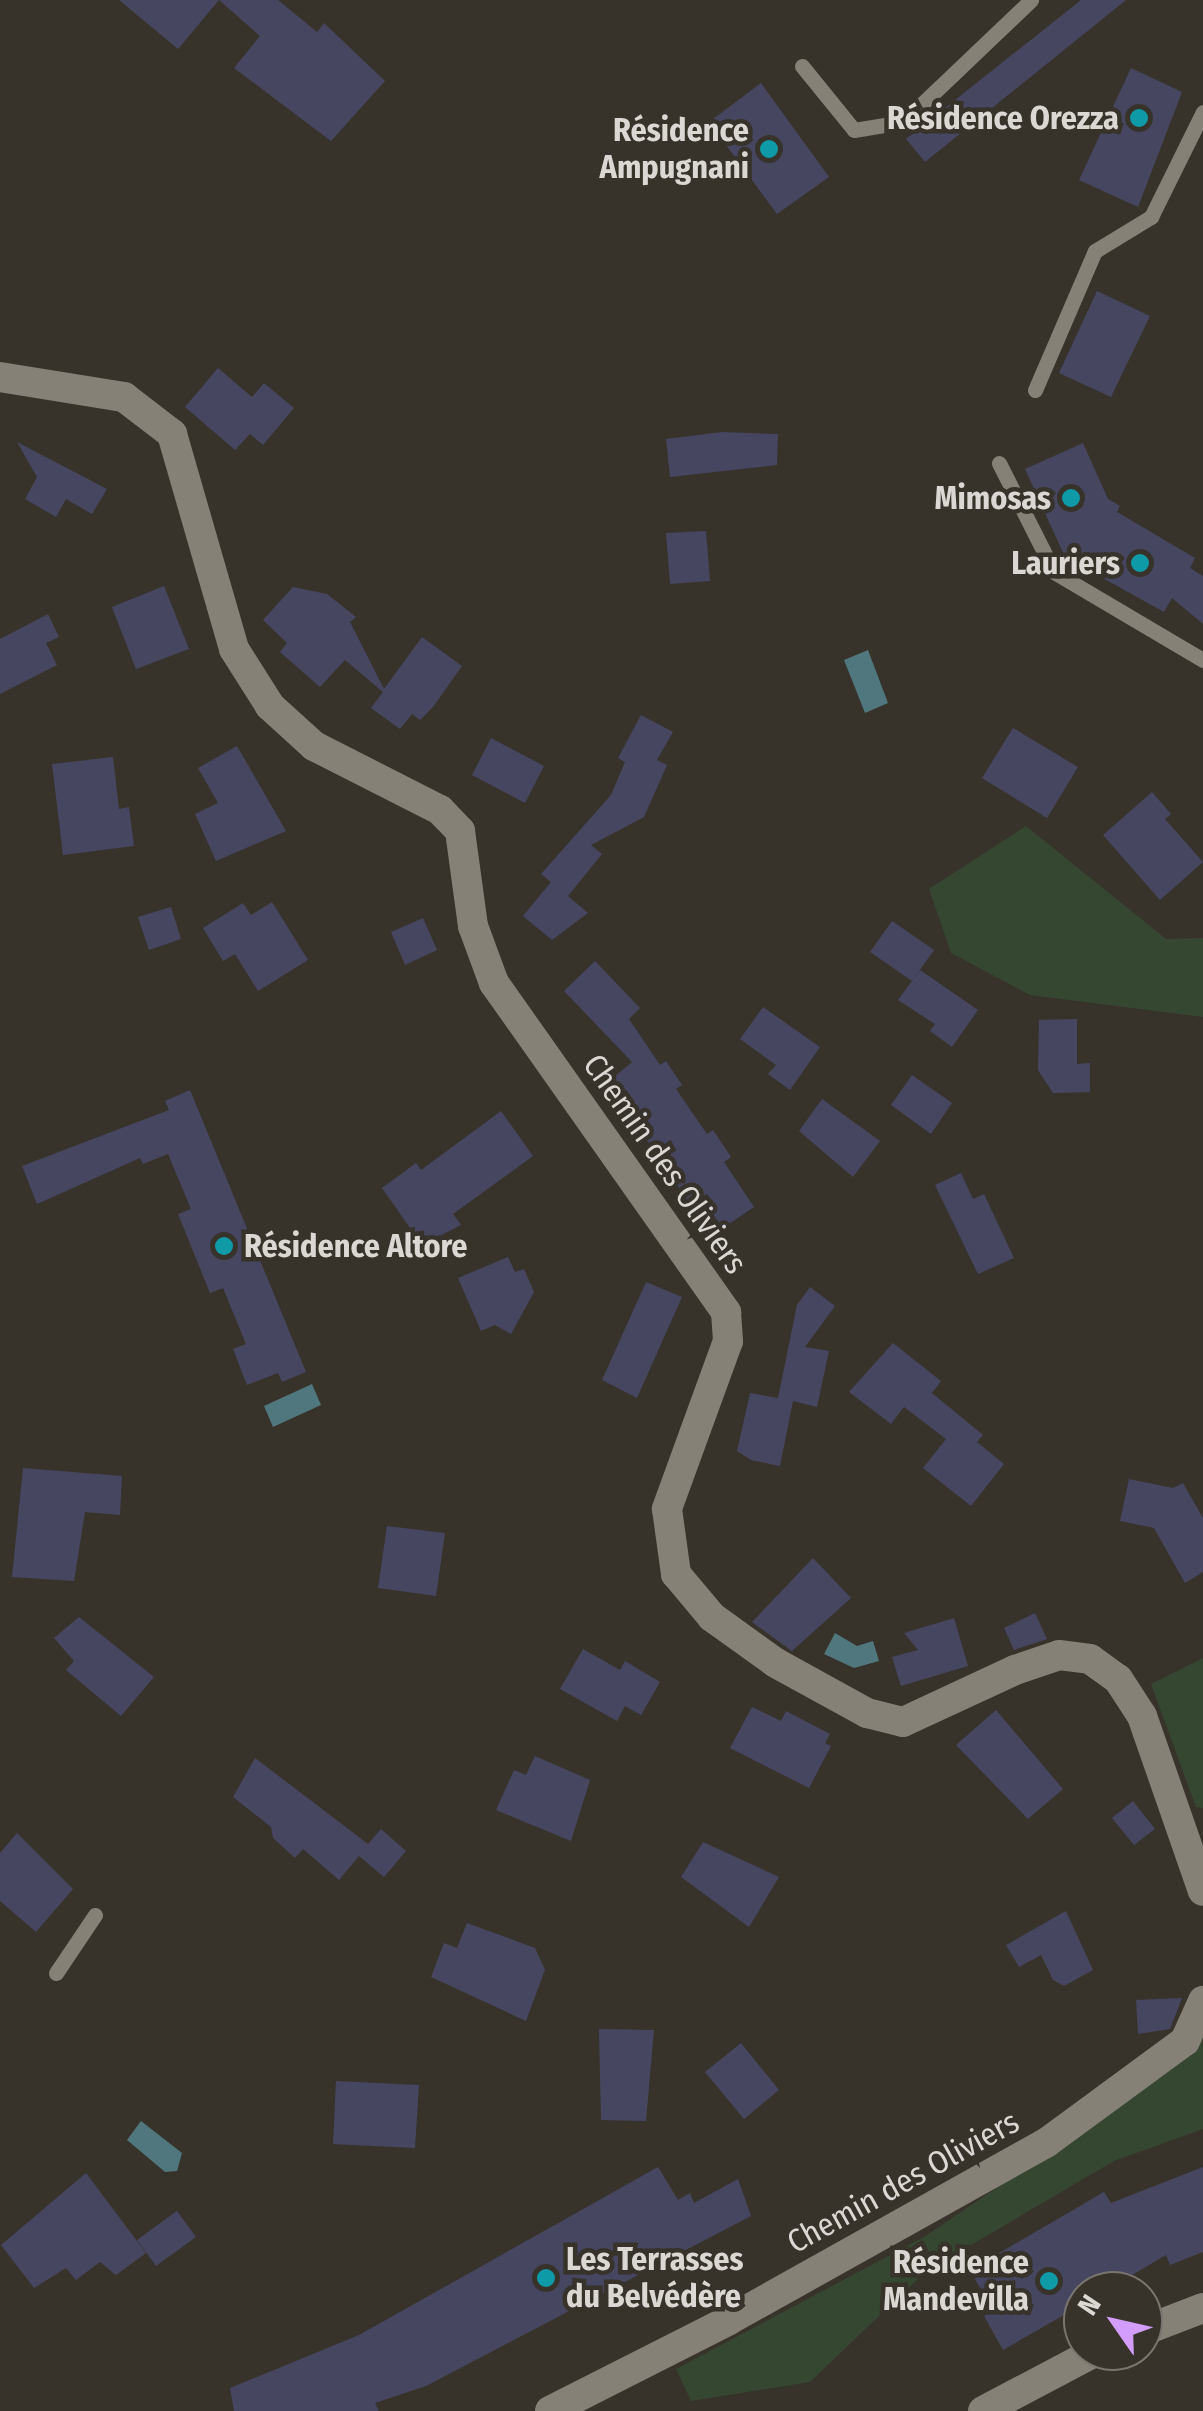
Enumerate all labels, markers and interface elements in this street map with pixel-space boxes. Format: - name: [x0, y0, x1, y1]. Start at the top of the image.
- place label: Résidence Orezza: [887, 99, 1119, 137]
- marker: Résidence Orezza: [1128, 107, 1150, 129]
- place label: Résidence Ampugnani: [600, 112, 749, 187]
- marker: Résidence Ampugnani: [758, 138, 780, 160]
- place label: Mimosas: [935, 479, 1051, 517]
- marker: Mimosas: [1060, 487, 1082, 509]
- place label: Lauriers: [1011, 544, 1120, 582]
- marker: Lauriers: [1129, 552, 1151, 574]
- street label: Chemin des Oliviers: [575, 1047, 755, 1281]
- place label: Résidence Altore: [244, 1227, 468, 1265]
- marker: Résidence Altore: [213, 1235, 235, 1257]
- street label: Chemin des Oliviers: [780, 2102, 1026, 2262]
- place label: Les Terrasses du Belvédère: [566, 2241, 744, 2316]
- place label: Résidence Mandevilla: [883, 2244, 1029, 2319]
- marker: Les Terrasses du Belvédère: [535, 2267, 557, 2289]
- marker: Résidence Mandevilla: [1038, 2270, 1060, 2292]
- north arrow: [1063, 2271, 1163, 2371]
- text: N: [1071, 2289, 1108, 2321]

